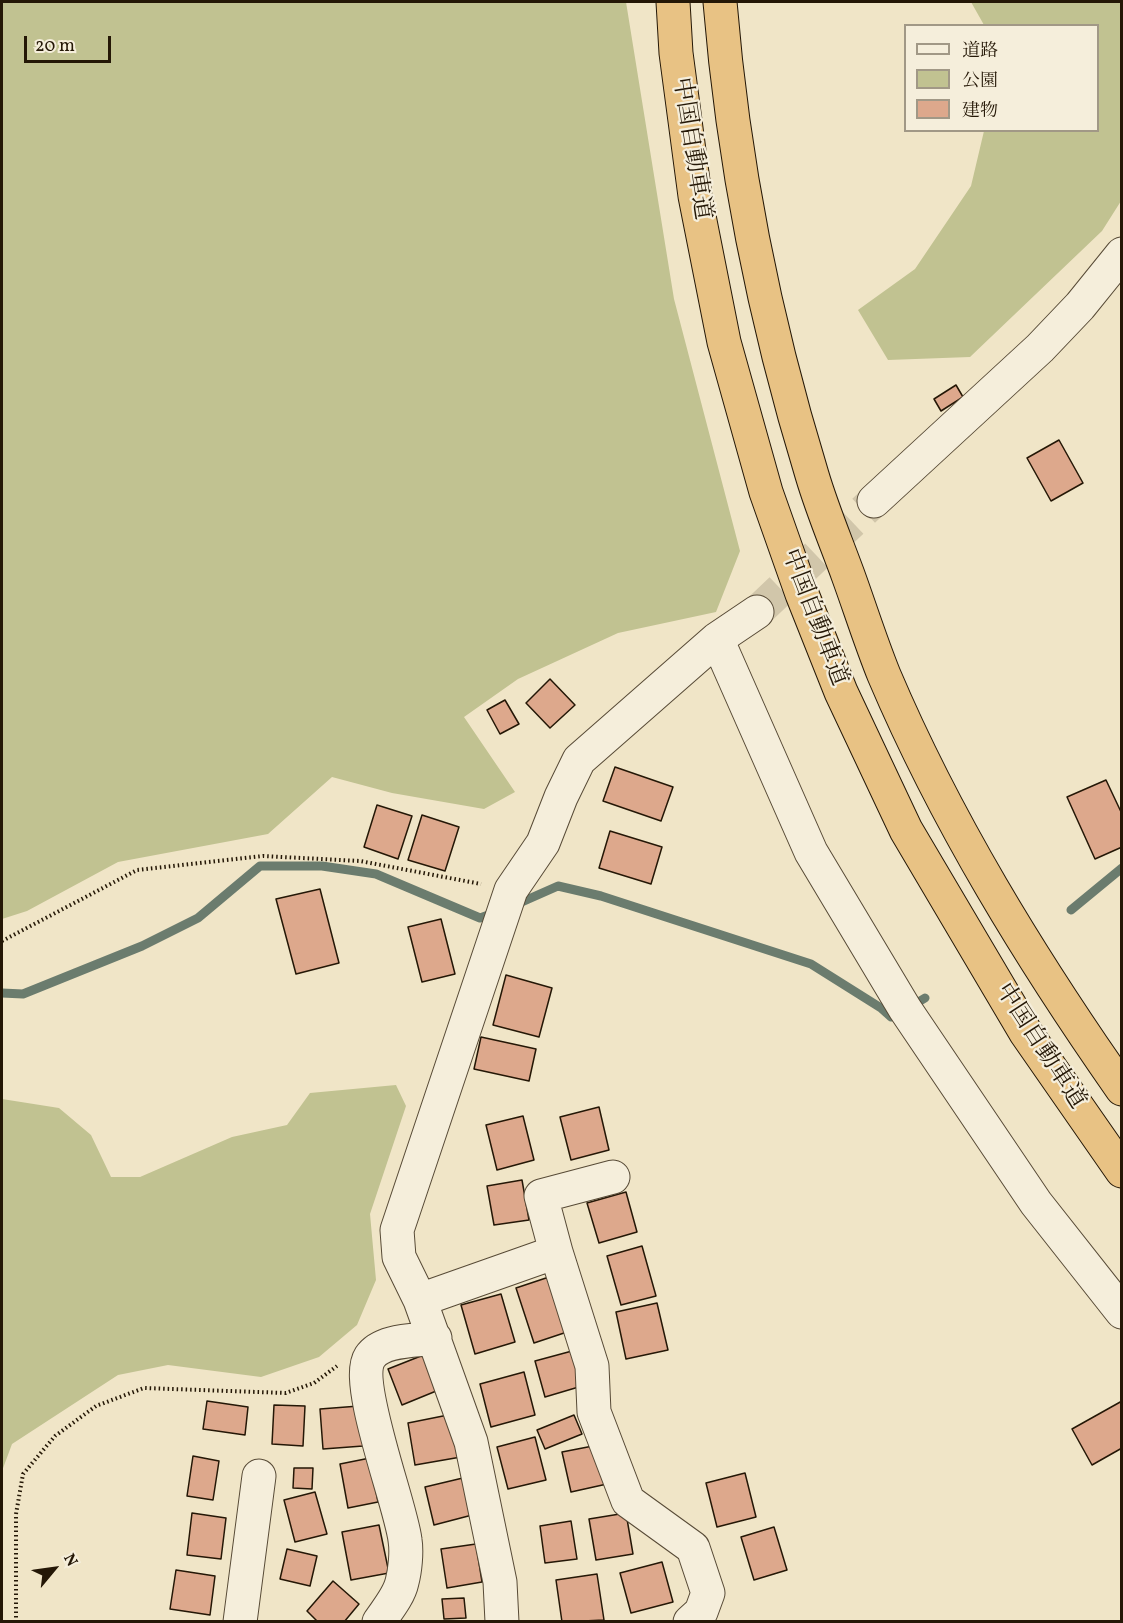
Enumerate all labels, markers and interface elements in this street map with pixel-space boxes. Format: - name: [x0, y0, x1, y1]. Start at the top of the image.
- scale bar: [27, 24, 114, 62]
- legend: [904, 24, 1099, 132]
- text: 20 m: [35, 34, 75, 59]
- text: 道路: [962, 39, 998, 64]
- text: 公園: [962, 69, 998, 94]
- street label: 中国自動車道: [665, 76, 715, 222]
- text: 建物: [962, 99, 998, 124]
- street label: 中国自動車道: [774, 546, 852, 690]
- street label: 中国自動車道: [988, 979, 1090, 1115]
- north arrow: [24, 1539, 84, 1599]
- text: N: [57, 1550, 82, 1571]

